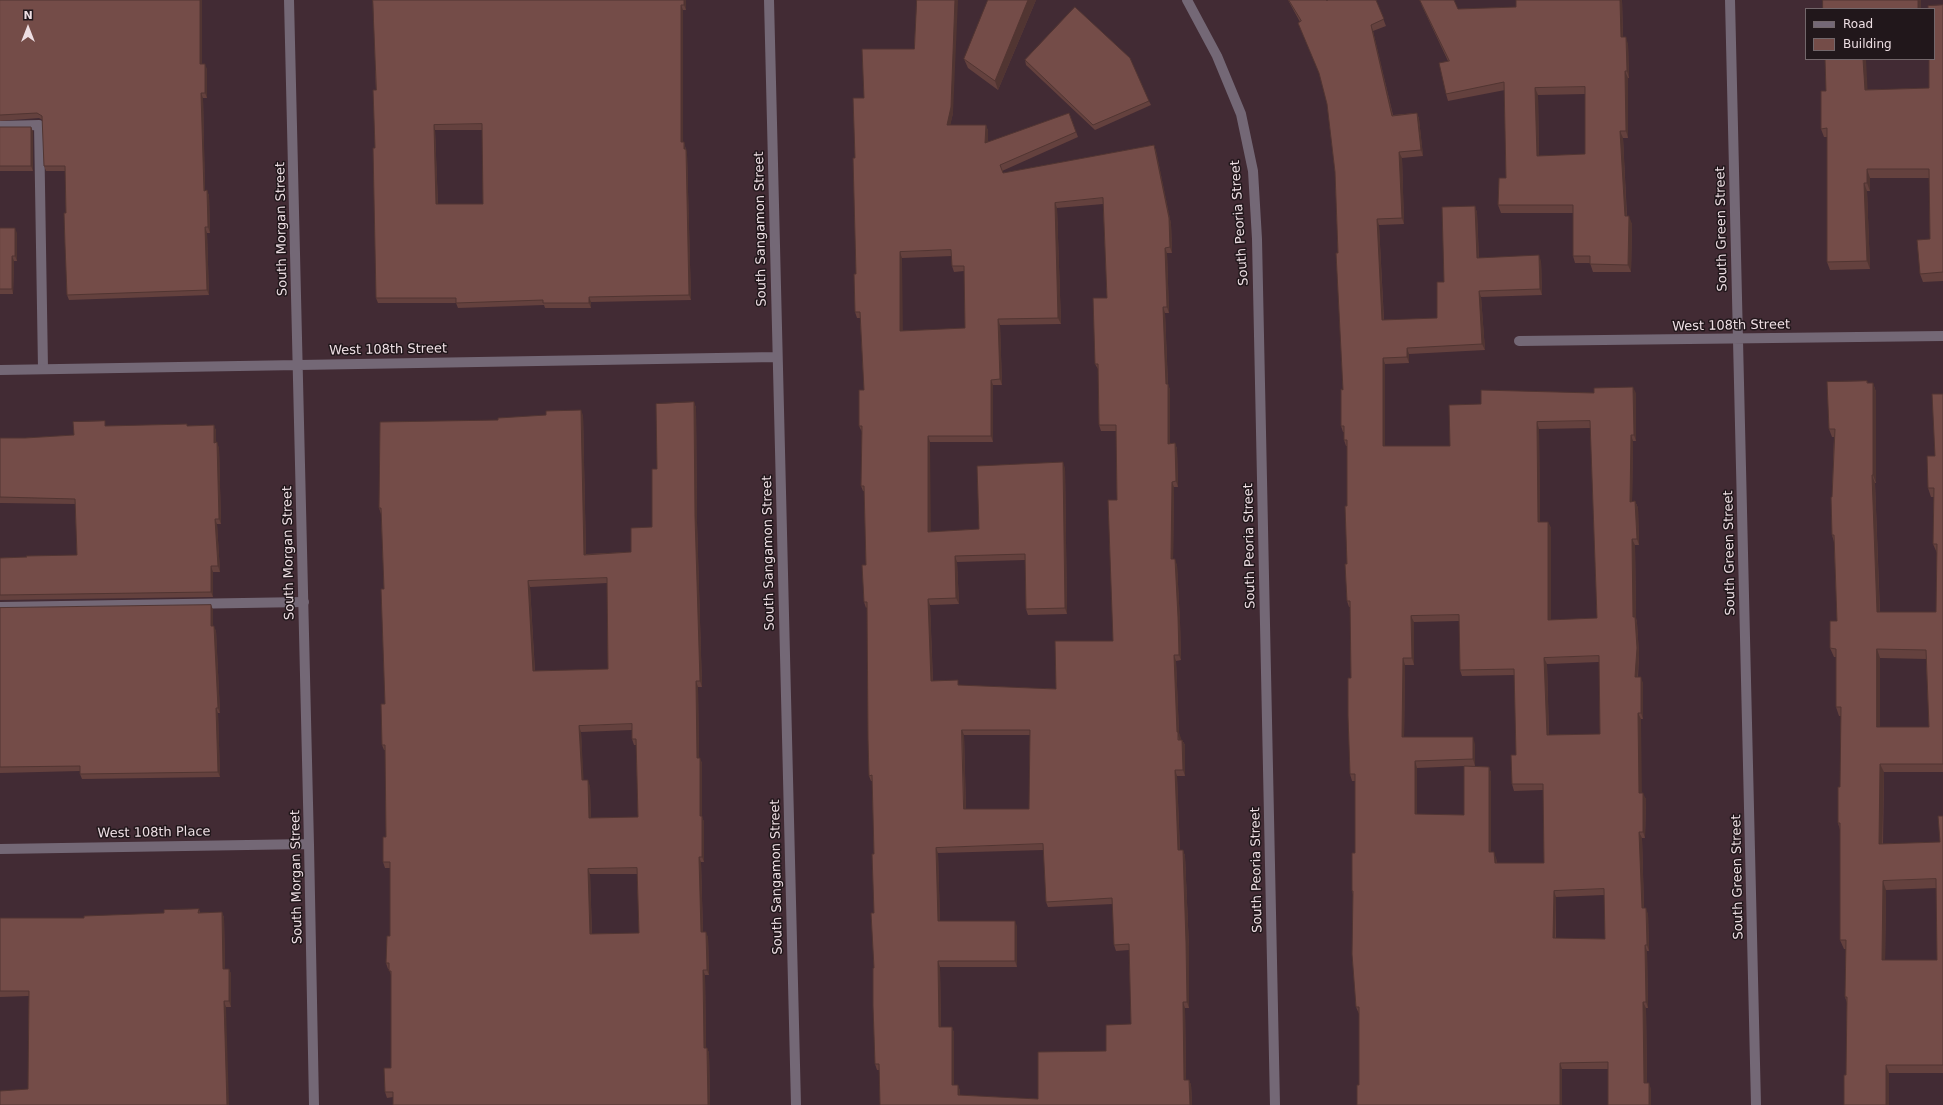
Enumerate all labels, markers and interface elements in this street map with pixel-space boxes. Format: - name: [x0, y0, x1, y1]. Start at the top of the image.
- north arrow: [8, 8, 48, 48]
- legend: [1805, 8, 1935, 60]
- text: N: [23, 9, 33, 22]
- text: Road: [1843, 17, 1873, 31]
- text: Building: [1843, 37, 1892, 51]
- street label: South Sangamon Street: [752, 151, 770, 307]
- street label: South Peoria Street: [1228, 160, 1252, 286]
- street label: South Morgan Street: [273, 162, 291, 296]
- street label: South Green Street: [1713, 166, 1731, 292]
- street label: West 108th Street: [1672, 317, 1790, 335]
- street label: West 108th Street: [329, 341, 447, 359]
- street label: South Sangamon Street: [760, 475, 778, 631]
- street label: South Peoria Street: [1241, 483, 1259, 609]
- street label: South Morgan Street: [280, 486, 298, 620]
- street label: South Green Street: [1721, 490, 1739, 616]
- street label: South Sangamon Street: [768, 799, 786, 955]
- street label: South Peoria Street: [1248, 807, 1266, 933]
- street label: South Morgan Street: [288, 810, 306, 944]
- street label: South Green Street: [1729, 814, 1747, 940]
- street label: West 108th Place: [97, 824, 211, 842]

